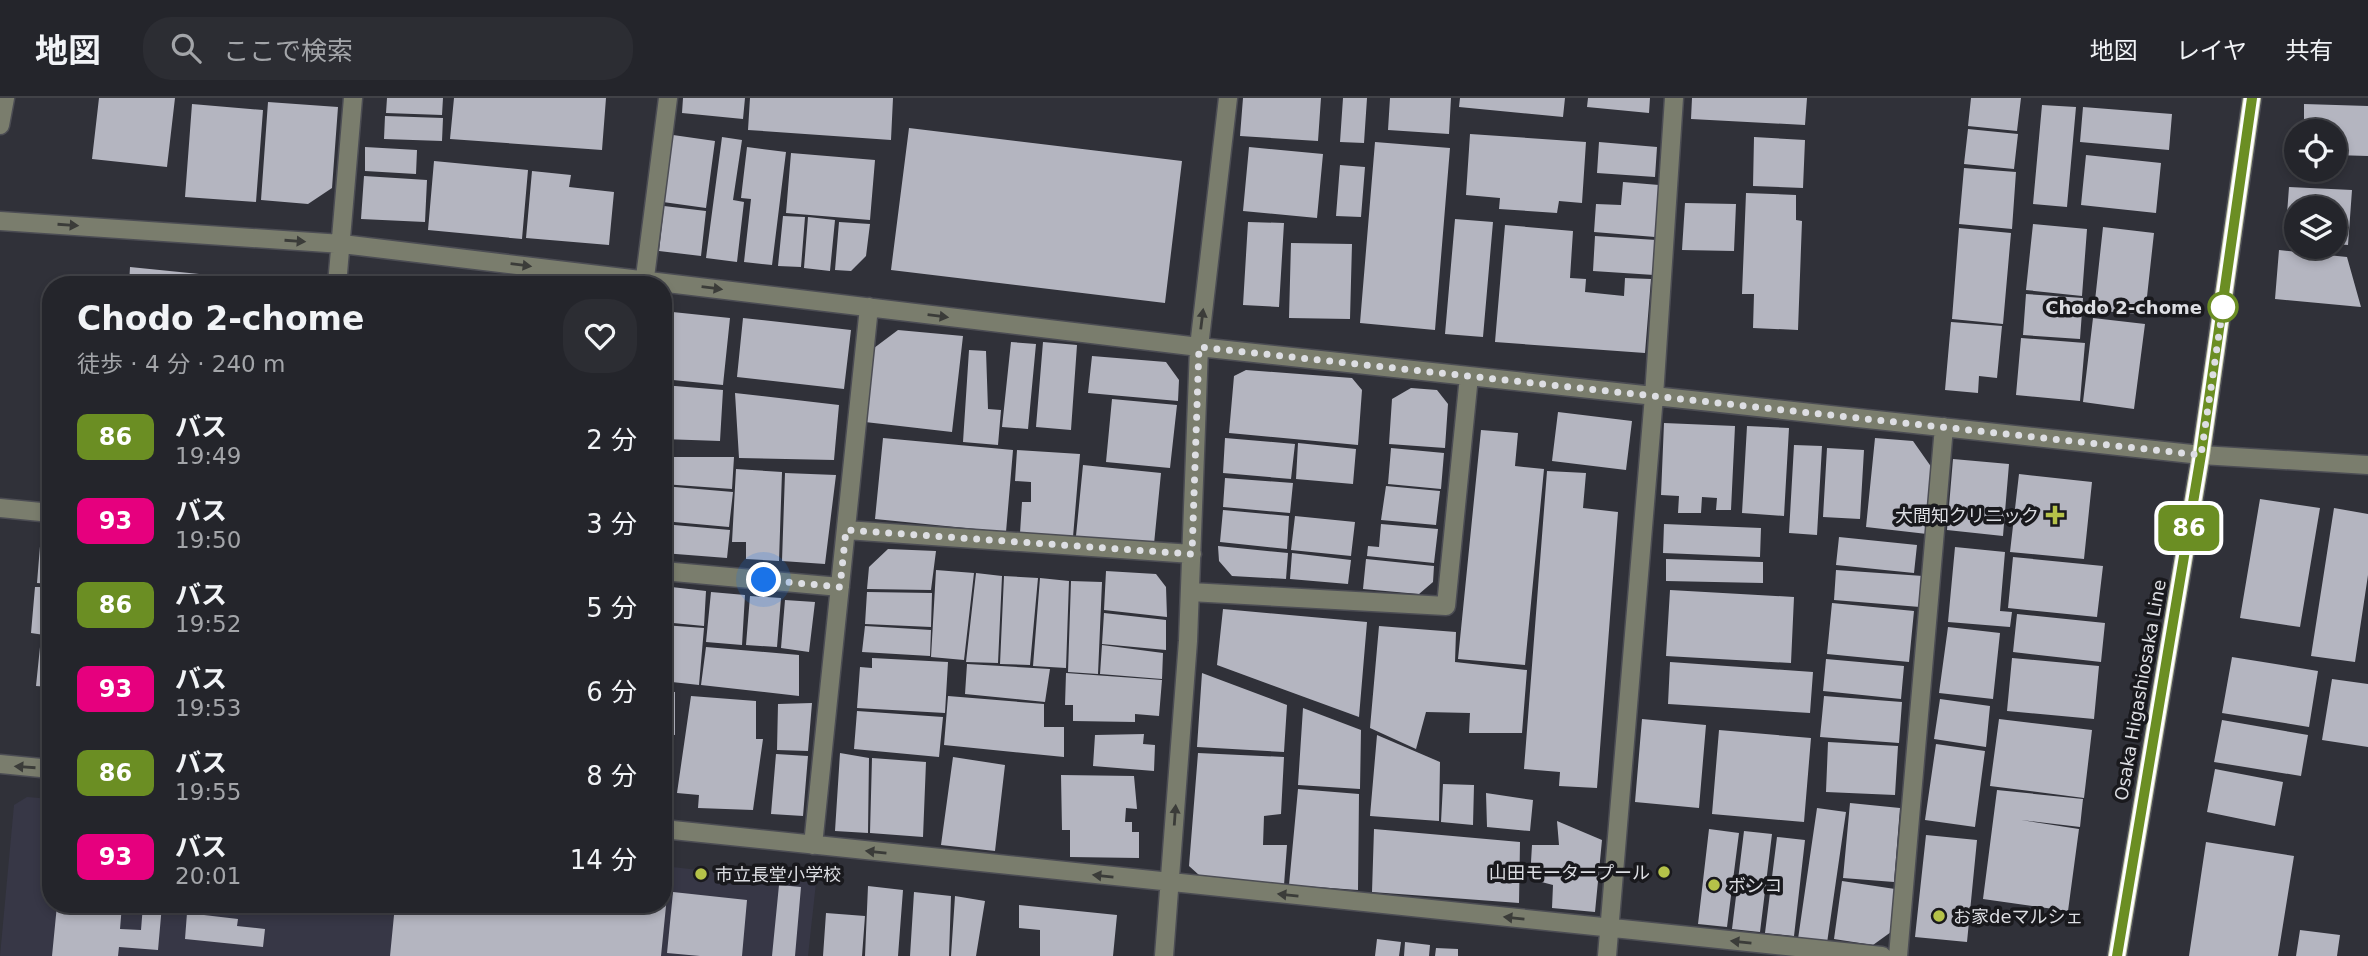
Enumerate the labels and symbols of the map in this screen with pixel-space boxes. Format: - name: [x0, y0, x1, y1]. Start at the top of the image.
- one-way arrow: [57, 220, 79, 231]
- one-way arrow: [284, 235, 306, 246]
- one-way arrow: [510, 260, 532, 271]
- one-way arrow: [701, 283, 723, 294]
- marker: Chodo 2-chome: [2208, 292, 2238, 322]
- place label: Chodo 2-chome: [2045, 297, 2202, 318]
- one-way arrow: [1197, 307, 1208, 329]
- one-way arrow: [927, 310, 949, 321]
- place label: 大間知クリニック: [1895, 505, 2039, 526]
- marker: 大間知クリニック: [2045, 505, 2065, 525]
- line badge: 86: [2158, 505, 2220, 551]
- your location: [746, 562, 781, 597]
- street label: Osaka Higashiosaka Line: [2110, 578, 2170, 802]
- one-way arrow: [14, 761, 36, 772]
- one-way arrow: [1170, 804, 1181, 826]
- one-way arrow: [865, 846, 887, 857]
- place label: 山田モータープール: [1489, 862, 1650, 883]
- place label: 市立長堂小学校: [715, 864, 841, 885]
- marker: 山田モータープール: [1656, 864, 1672, 880]
- marker: 市立長堂小学校: [693, 866, 709, 882]
- one-way arrow: [1091, 870, 1113, 881]
- place label: ボンコ: [1728, 875, 1782, 896]
- marker: ボンコ: [1706, 877, 1722, 893]
- one-way arrow: [1277, 889, 1299, 900]
- place label: お家deマルシェ: [1953, 906, 2084, 927]
- marker: お家deマルシェ: [1931, 908, 1947, 924]
- one-way arrow: [1503, 912, 1525, 923]
- one-way arrow: [1729, 936, 1751, 947]

